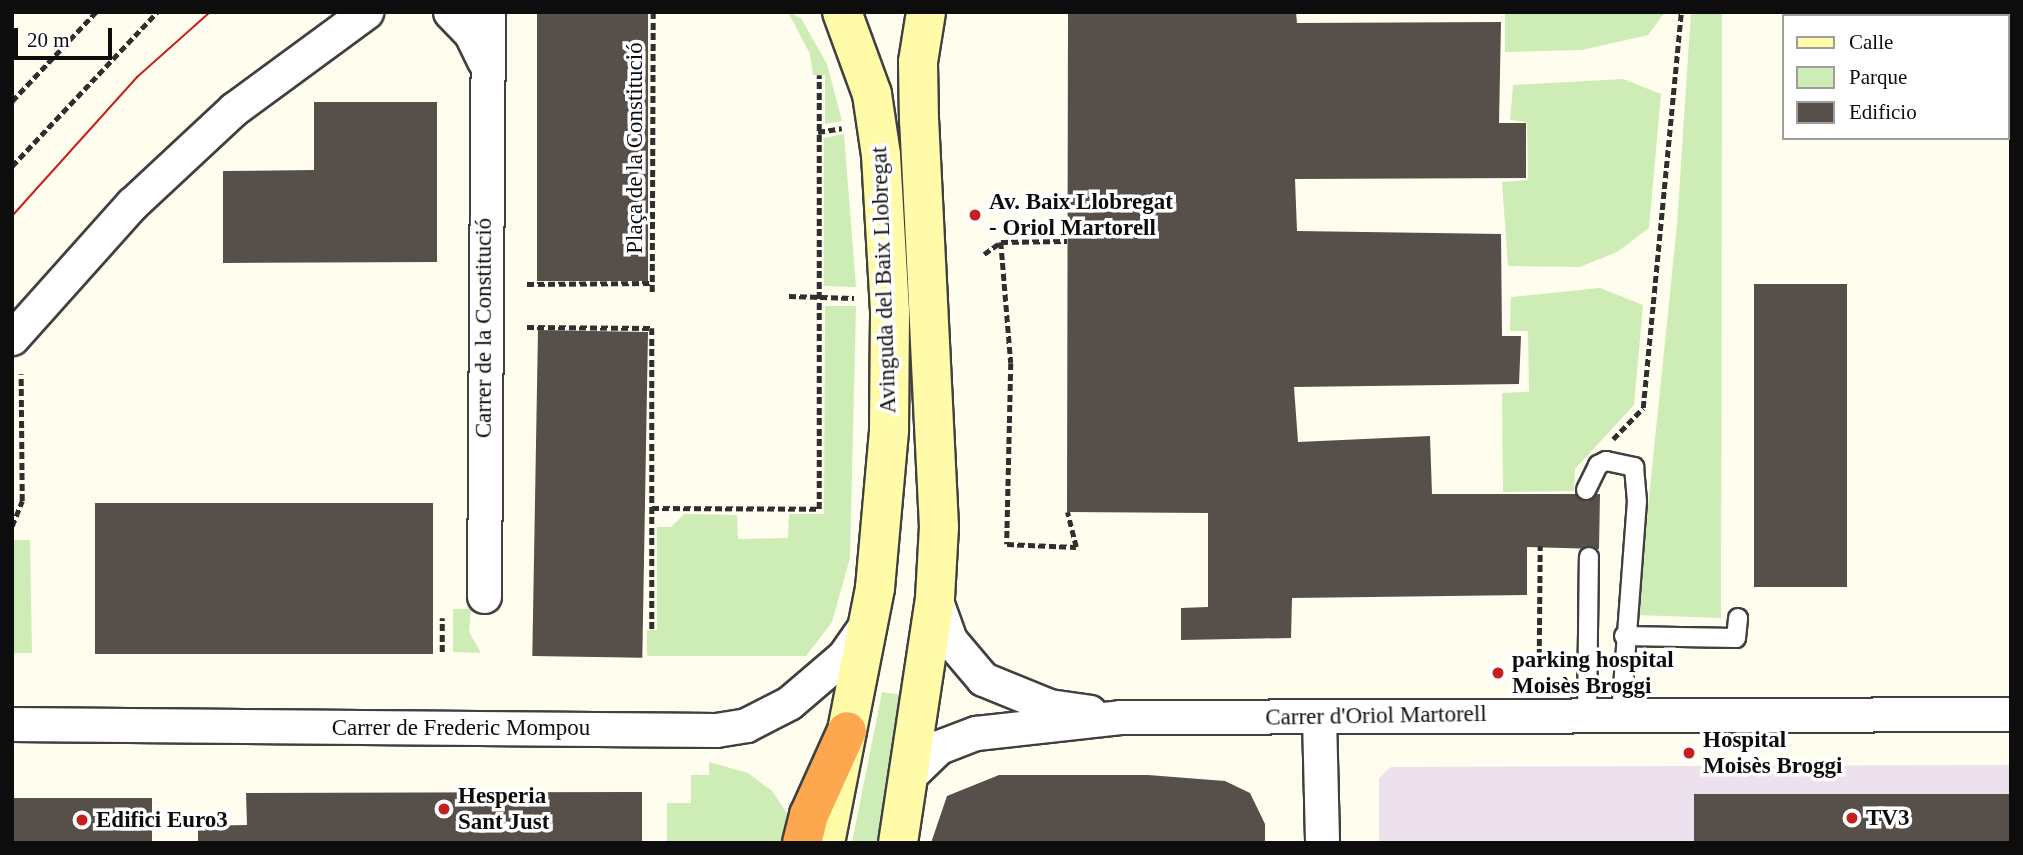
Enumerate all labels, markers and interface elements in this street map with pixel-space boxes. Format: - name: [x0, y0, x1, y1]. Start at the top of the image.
- scale bar: [18, 14, 116, 58]
- legend: [1782, 14, 2009, 140]
- text: 20 m: [27, 28, 70, 52]
- text: Calle: [1849, 30, 1893, 54]
- street label: Plaça de la Constitució: [621, 42, 649, 254]
- text: Parque: [1849, 65, 1907, 89]
- text: Edificio: [1849, 100, 1917, 124]
- street label: Avinguda del Baix Llobregat: [866, 146, 902, 414]
- place label: Av. Baix Llobregat - Oriol Martorell: [989, 188, 1173, 242]
- marker: Av. Baix Llobregat - Oriol Martorell: [967, 207, 983, 223]
- street label: Carrer de la Constitució: [470, 218, 498, 438]
- place label: parking hospital Moisès Broggi: [1512, 646, 1674, 700]
- marker: parking hospital Moisès Broggi: [1490, 665, 1506, 681]
- street label: Carrer d'Oriol Martorell: [1265, 700, 1487, 732]
- street label: Carrer de Frederic Mompou: [332, 714, 590, 742]
- place label: Hospital Moisès Broggi: [1703, 726, 1842, 780]
- marker: Hospital Moisès Broggi: [1681, 745, 1697, 761]
- place label: Hesperia Sant Just: [458, 782, 549, 836]
- marker: Hesperia Sant Just: [436, 801, 452, 817]
- place label: TV3: [1866, 804, 1909, 832]
- place label: Edifici Euro3: [96, 806, 228, 834]
- marker: TV3: [1844, 810, 1860, 826]
- marker: Edifici Euro3: [74, 812, 90, 828]

